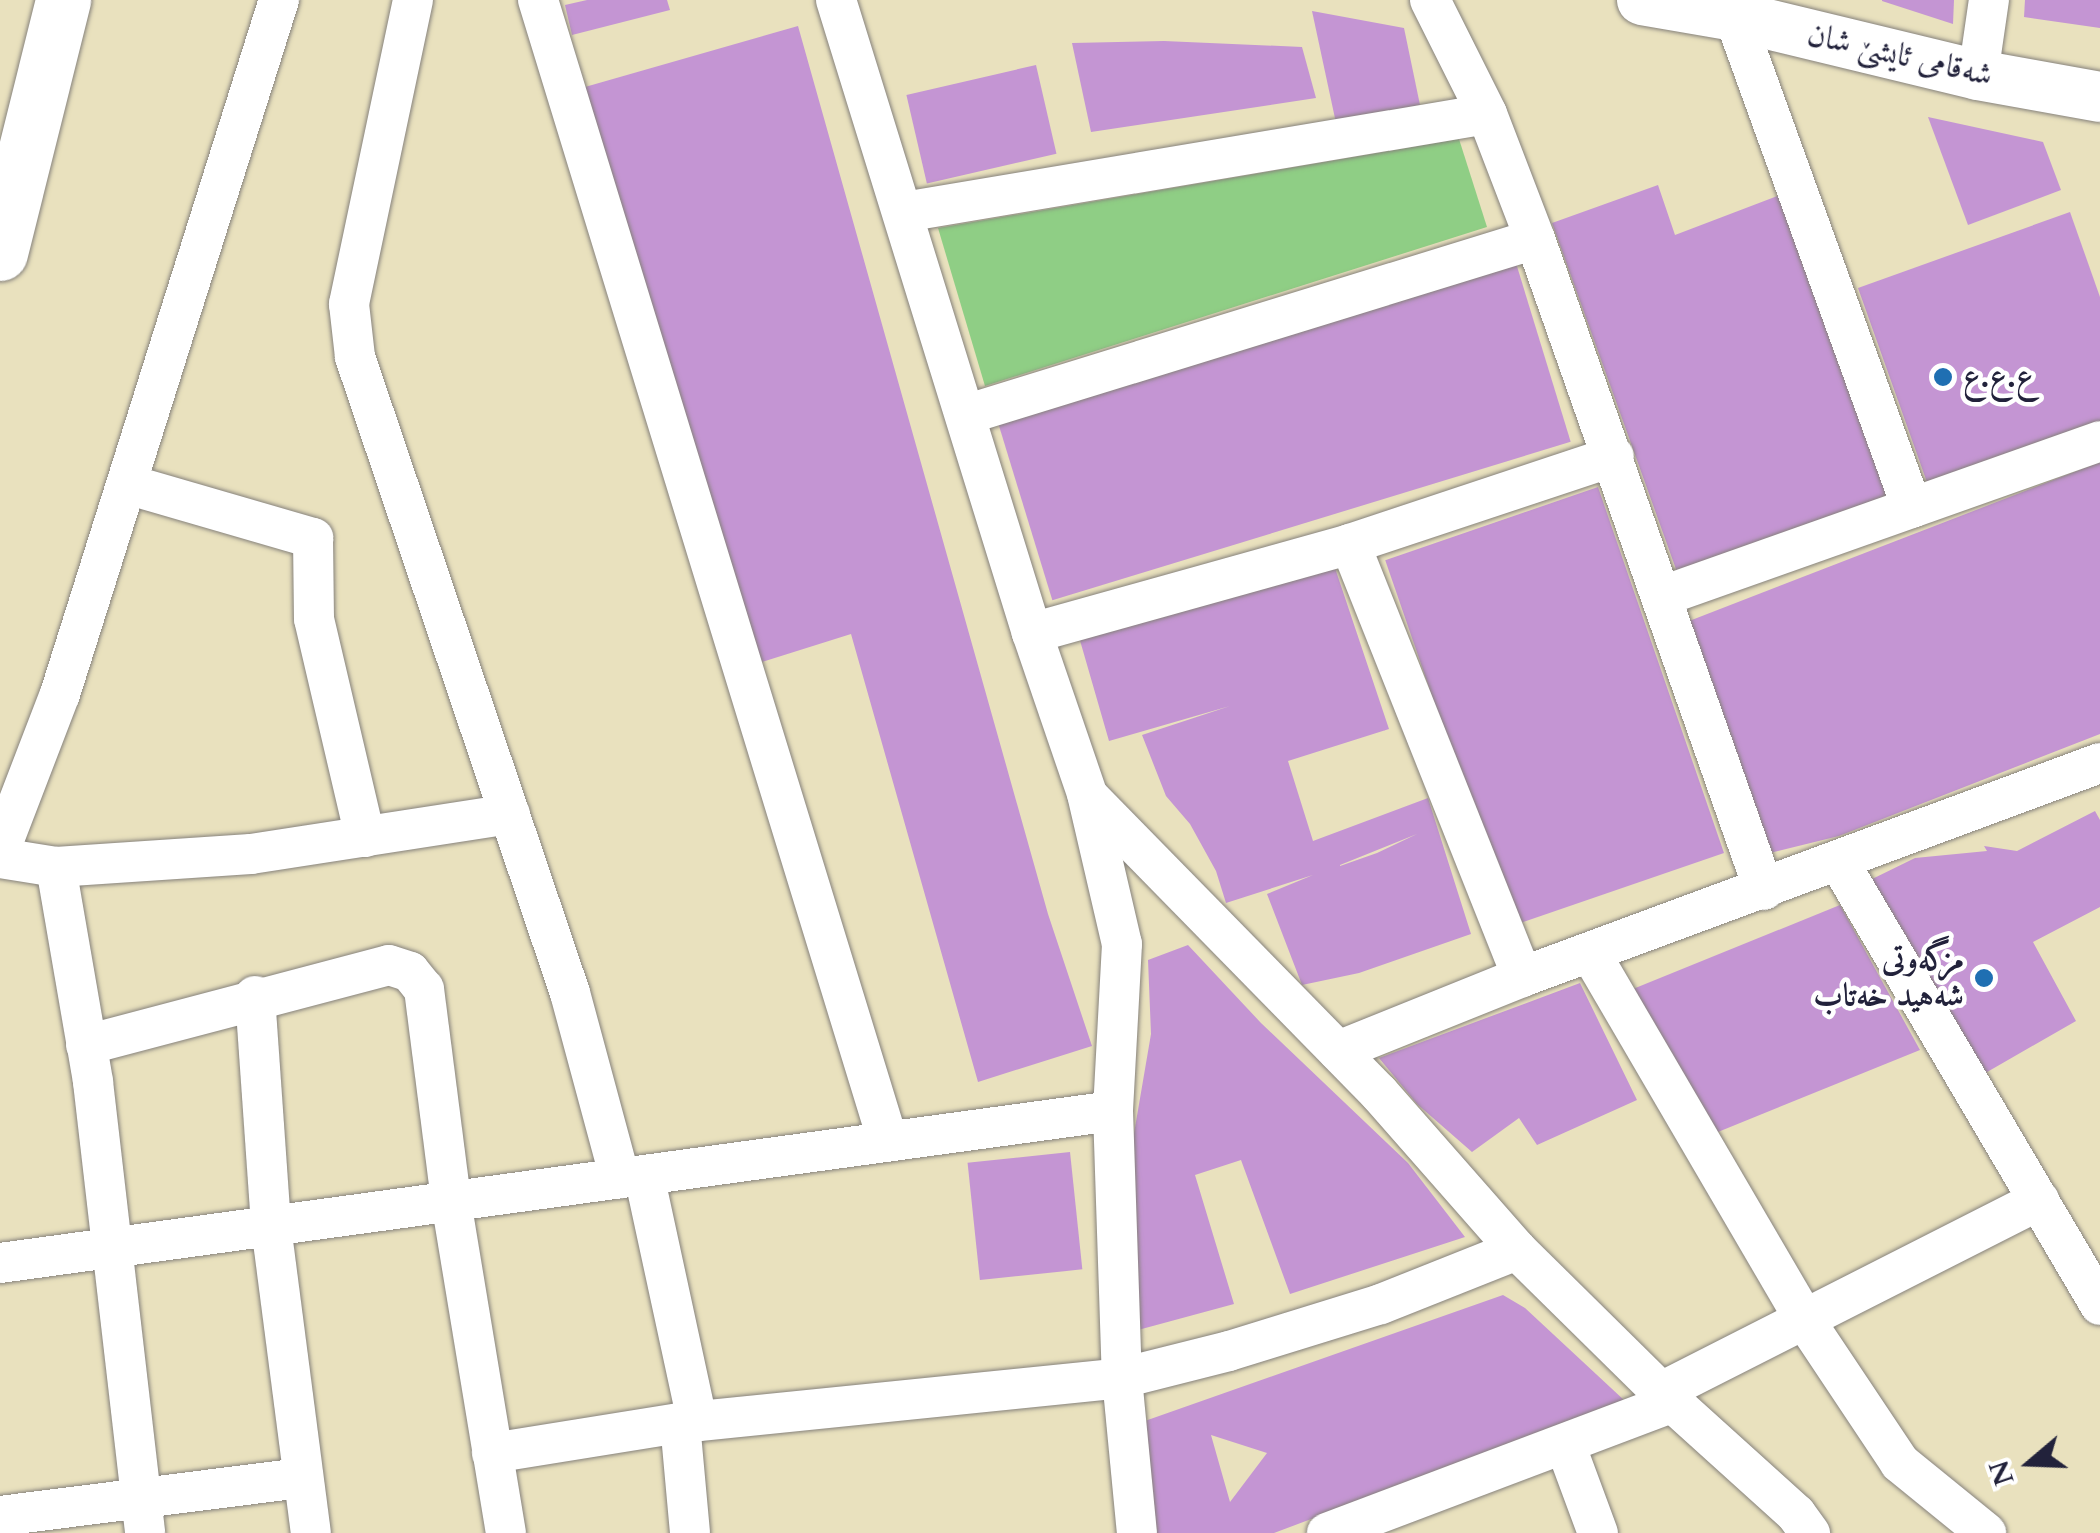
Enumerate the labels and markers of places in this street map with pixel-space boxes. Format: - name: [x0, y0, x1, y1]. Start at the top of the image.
- place label: ع.ع.ع: [1963, 358, 2033, 396]
- marker: ع.ع.ع: [1932, 366, 1954, 388]
- place label: مزگەوتی شەهید خەتاب: [1813, 941, 1964, 1016]
- marker: مزگەوتی شەهید خەتاب: [1973, 967, 1995, 989]

